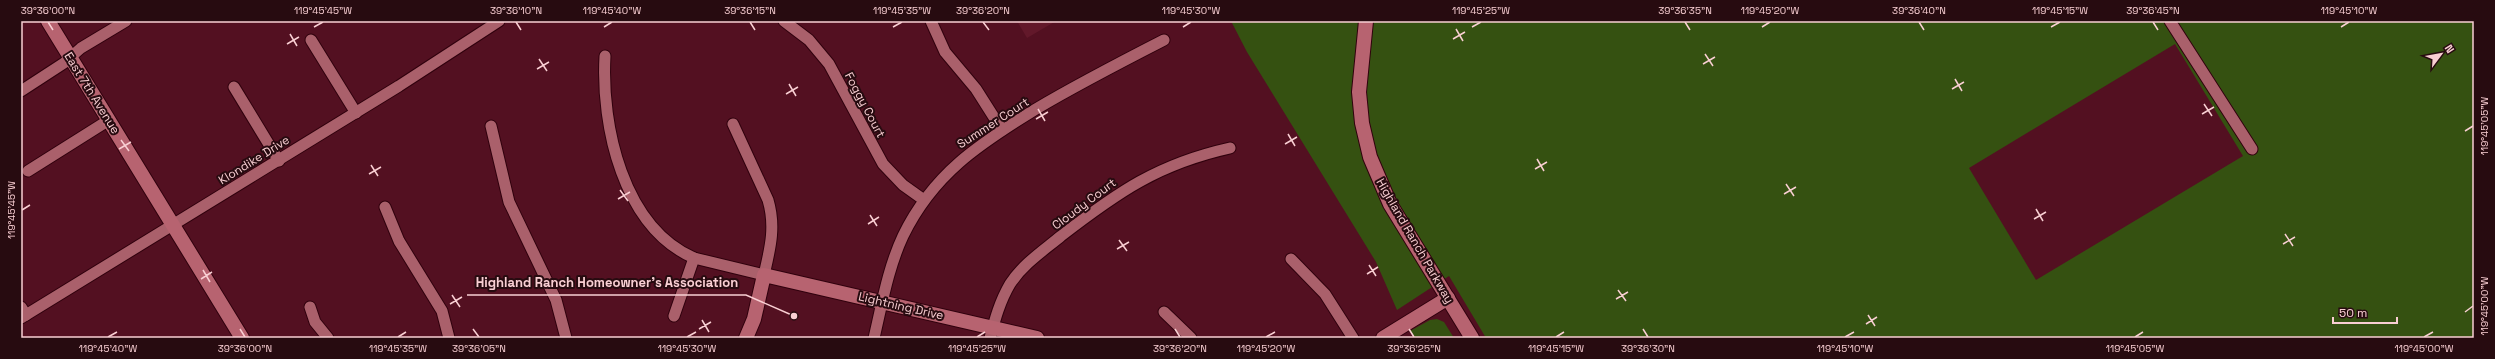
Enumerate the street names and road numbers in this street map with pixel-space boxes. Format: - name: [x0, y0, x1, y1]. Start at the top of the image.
- street label: East 7th Avenue: [60, 49, 124, 137]
- street label: Foggy Court: [841, 69, 889, 141]
- street label: Summer Court: [954, 94, 1032, 152]
- street label: Klondike Drive: [216, 132, 292, 188]
- street label: Cloudy Court: [1049, 175, 1119, 233]
- street label: Highland Ranch Parkway: [1373, 176, 1457, 306]
- street label: Lightning Drive: [857, 288, 945, 324]

